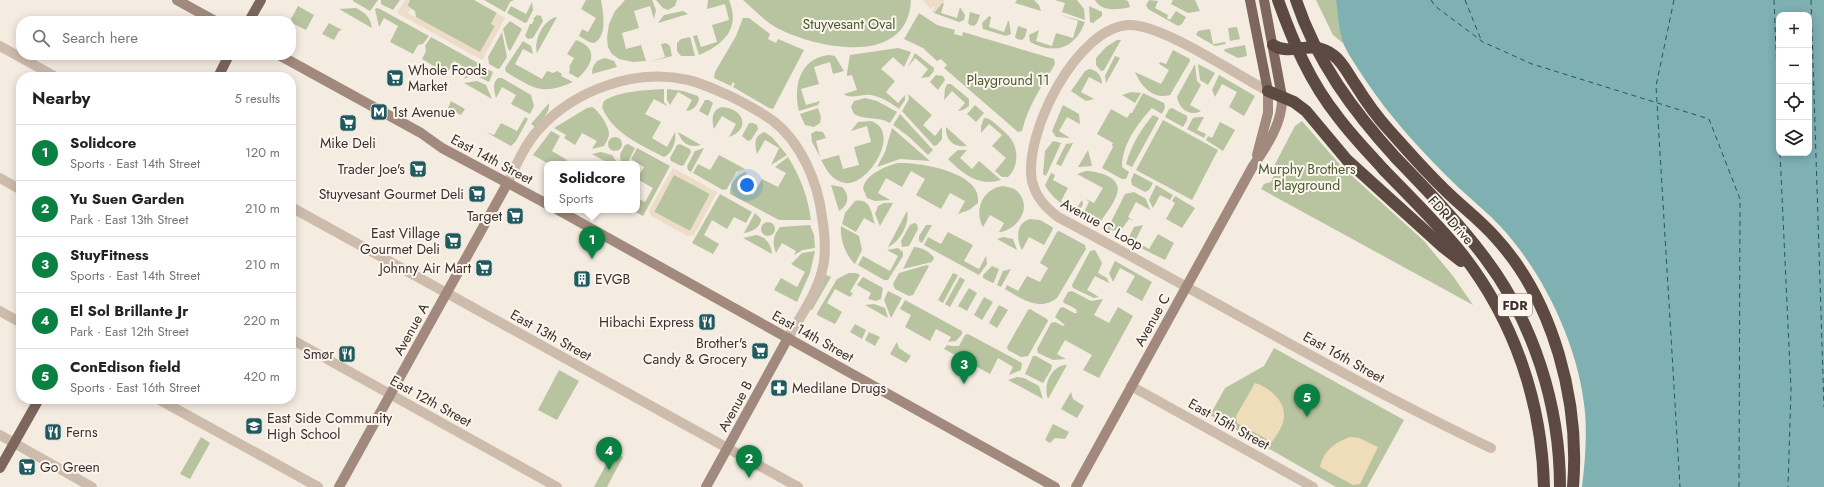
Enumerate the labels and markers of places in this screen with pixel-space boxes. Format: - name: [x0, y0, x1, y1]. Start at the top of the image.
- place label: Whole Foods Market: [408, 60, 487, 96]
- supermarket icon: Whole Foods Market: [385, 68, 405, 88]
- metro station icon: 1st Avenue: [369, 102, 389, 122]
- place label: 1st Avenue: [392, 102, 455, 122]
- supermarket icon: Mike Deli: [338, 113, 358, 133]
- place label: Mike Deli: [320, 133, 376, 153]
- place label: Trader Joe's: [338, 159, 405, 179]
- supermarket icon: Trader Joe's: [408, 159, 428, 179]
- place label: Stuyvesant Gourmet Deli: [319, 184, 464, 204]
- supermarket icon: Stuyvesant Gourmet Deli: [467, 184, 487, 204]
- place label: Target: [467, 206, 503, 226]
- supermarket icon: Target: [505, 206, 525, 226]
- place label: East Village Gourmet Deli: [360, 223, 440, 259]
- pin: 1: [579, 226, 605, 259]
- supermarket icon: East Village Gourmet Deli: [443, 231, 463, 251]
- place label: Johnny Air Mart: [378, 258, 472, 278]
- supermarket icon: Johnny Air Mart: [474, 258, 494, 278]
- building icon: EVGB: [572, 269, 592, 289]
- place label: EVGB: [595, 269, 631, 289]
- place label: Hibachi Express: [599, 312, 694, 332]
- restaurant icon: Hibachi Express: [697, 312, 717, 332]
- place label: Brother's Candy & Grocery: [643, 333, 748, 369]
- supermarket icon: Brother's Candy & Grocery: [750, 341, 770, 361]
- place label: Smør: [303, 344, 334, 364]
- restaurant icon: Smør: [337, 344, 357, 364]
- pin: 3: [951, 351, 977, 384]
- pharmacy icon: Medilane Drugs: [769, 378, 789, 398]
- place label: Medilane Drugs: [792, 378, 887, 398]
- pin: 5: [1294, 384, 1320, 417]
- place label: East Side Community High School: [267, 408, 393, 444]
- school or university icon: East Side Community High School: [244, 416, 264, 436]
- restaurant icon: Ferns: [43, 422, 63, 442]
- place label: Ferns: [66, 422, 98, 442]
- pin: 4: [596, 437, 622, 470]
- pin: 2: [736, 445, 762, 478]
- supermarket icon: Go Green: [17, 457, 37, 477]
- place label: Go Green: [40, 457, 100, 477]

